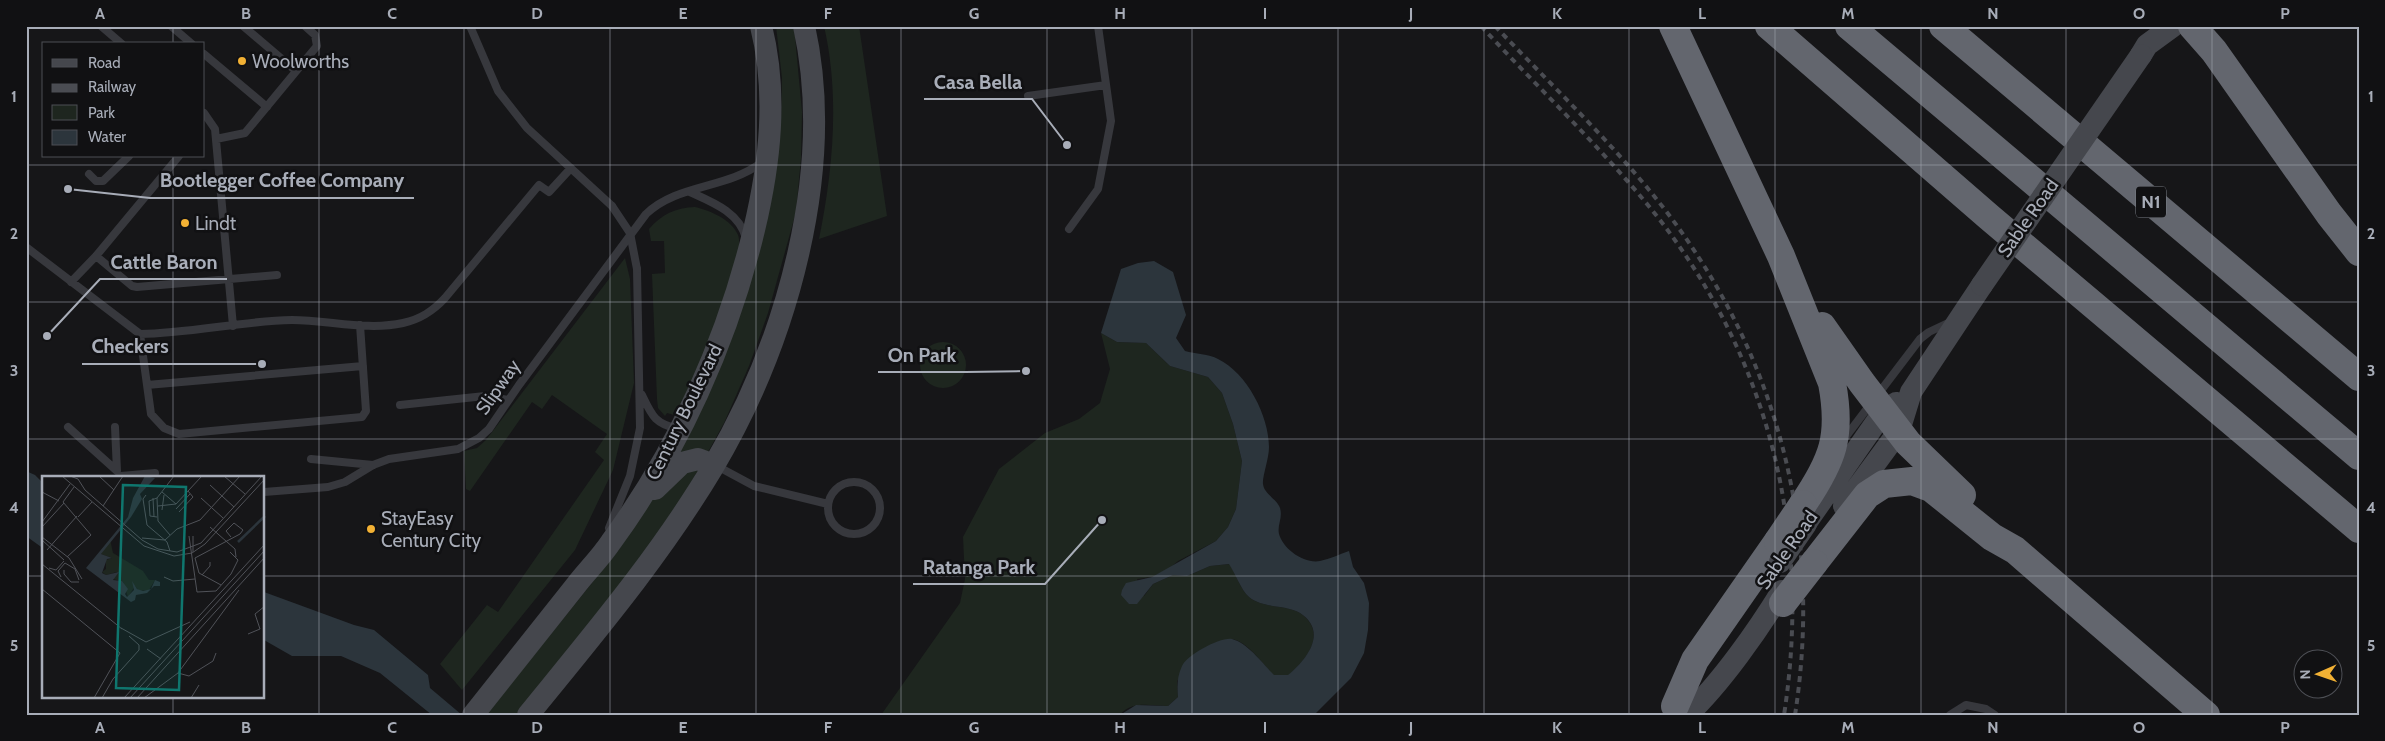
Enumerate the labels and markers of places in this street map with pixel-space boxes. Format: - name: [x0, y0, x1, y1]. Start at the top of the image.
- place label: Woolworths: [252, 50, 349, 73]
- marker: Woolworths: [236, 55, 248, 67]
- callout: Casa Bella: [924, 64, 1032, 99]
- callout: Bootlegger Coffee Company: [150, 163, 414, 198]
- place label: Lindt: [195, 212, 237, 235]
- marker: Lindt: [179, 217, 191, 229]
- callout: Cattle Baron: [100, 244, 227, 279]
- callout: Checkers: [82, 329, 179, 364]
- callout: On Park: [878, 337, 966, 372]
- place label: StayEasy Century City: [381, 507, 482, 552]
- marker: StayEasy Century City: [365, 523, 377, 535]
- callout: Ratanga Park: [913, 549, 1045, 584]

